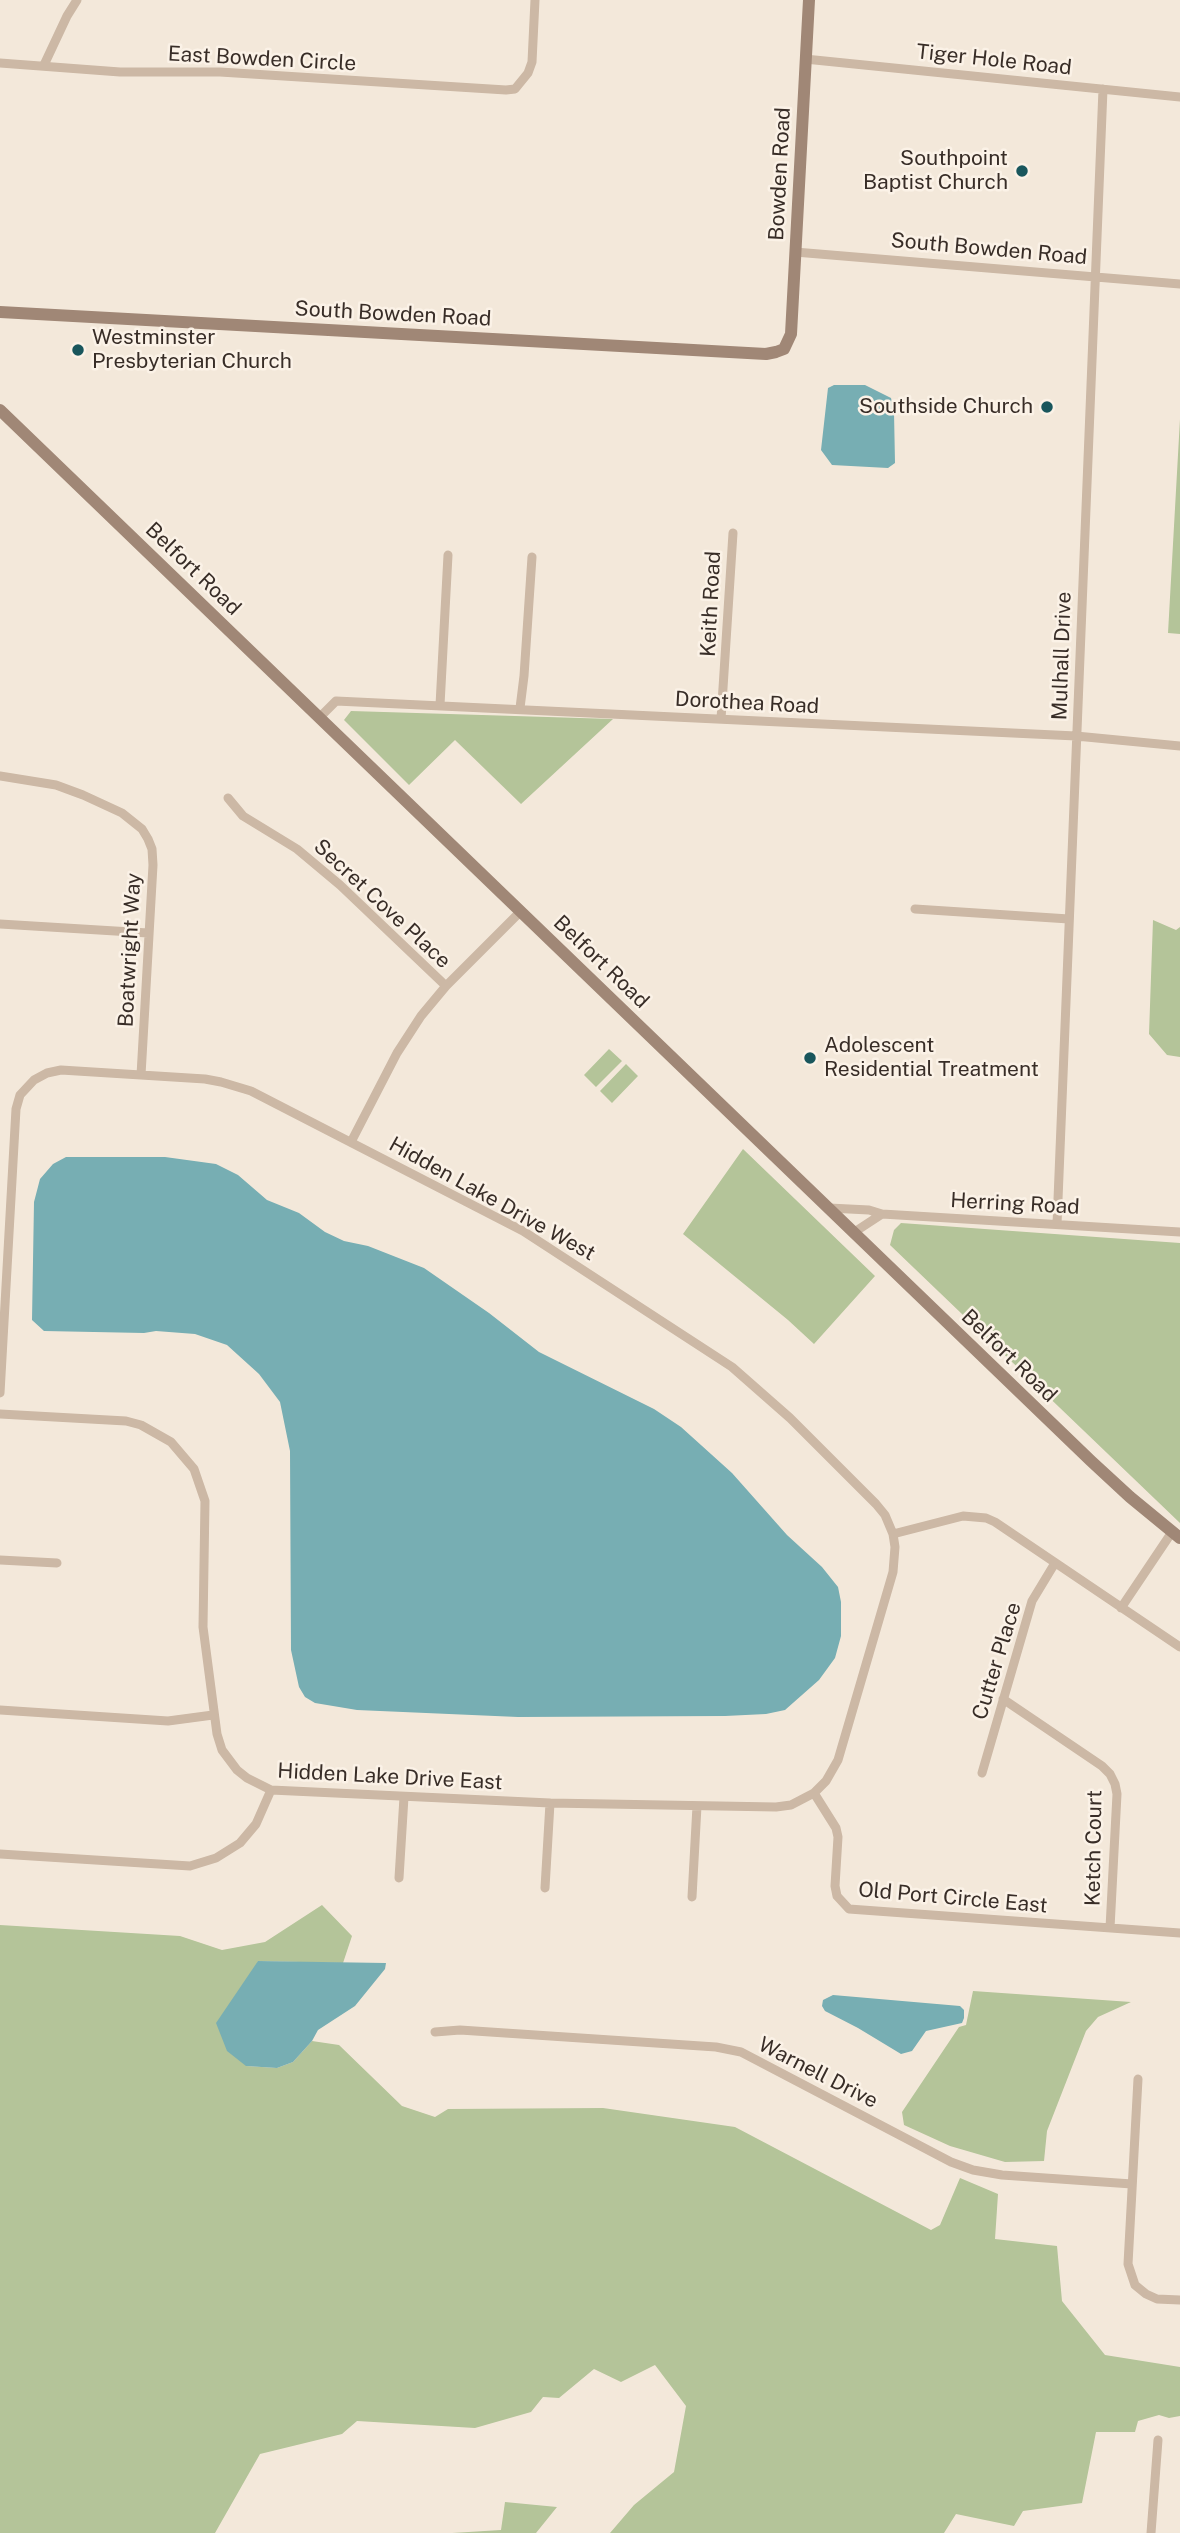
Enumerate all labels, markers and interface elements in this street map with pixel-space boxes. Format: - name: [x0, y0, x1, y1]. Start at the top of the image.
- street label: Tiger Hole Road: [915, 39, 1073, 81]
- street label: East Bowden Circle: [167, 41, 357, 77]
- street label: Bowden Road: [764, 107, 796, 241]
- place label: Southpoint Baptist Church: [863, 146, 1008, 196]
- marker: Southpoint Baptist Church: [1014, 163, 1030, 179]
- street label: South Bowden Road: [890, 228, 1088, 270]
- street label: South Bowden Road: [294, 296, 492, 332]
- place label: Westminster Presbyterian Church: [92, 325, 292, 375]
- marker: Westminster Presbyterian Church: [70, 342, 86, 358]
- place label: Southside Church: [859, 394, 1033, 420]
- marker: Southside Church: [1039, 399, 1055, 415]
- street label: Belfort Road: [140, 517, 246, 621]
- street label: Keith Road: [696, 550, 726, 658]
- street label: Mulhall Drive: [1047, 591, 1077, 721]
- street label: Dorothea Road: [674, 687, 820, 719]
- street label: Secret Cove Place: [308, 834, 456, 974]
- street label: Boatwright Way: [113, 872, 147, 1028]
- street label: Belfort Road: [548, 910, 654, 1014]
- place label: Adolescent Residential Treatment: [824, 1033, 1039, 1083]
- marker: Adolescent Residential Treatment: [802, 1050, 818, 1066]
- street label: Hidden Lake Drive West: [384, 1132, 600, 1266]
- street label: Herring Road: [950, 1188, 1080, 1220]
- street label: Belfort Road: [956, 1304, 1062, 1408]
- street label: Cutter Place: [967, 1599, 1027, 1723]
- street label: Hidden Lake Drive East: [277, 1759, 503, 1795]
- street label: Ketch Court: [1080, 1790, 1108, 1906]
- street label: Old Port Circle East: [857, 1877, 1049, 1919]
- street label: Warnell Drive: [754, 2032, 882, 2114]

